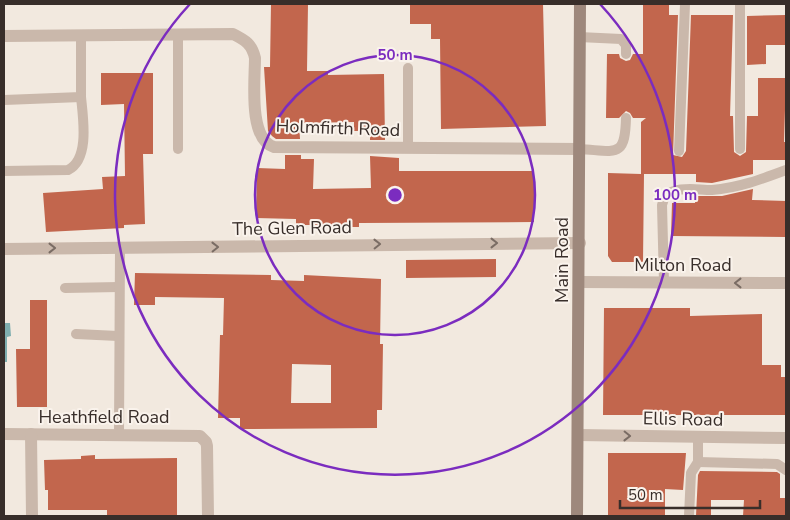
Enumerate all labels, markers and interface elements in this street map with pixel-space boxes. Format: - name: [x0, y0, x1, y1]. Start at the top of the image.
- text: 50 m: [377, 45, 413, 65]
- street label: Holmfirth Road: [275, 114, 401, 142]
- text: 100 m: [653, 185, 697, 205]
- centre of rings: [386, 186, 404, 204]
- street label: The Glen Road: [232, 215, 352, 241]
- street label: Main Road: [550, 217, 574, 303]
- one-way arrow: [491, 238, 499, 248]
- one-way arrow: [374, 239, 382, 249]
- one-way arrow: [212, 242, 219, 252]
- one-way arrow: [49, 243, 57, 253]
- street label: Milton Road: [634, 253, 732, 277]
- one-way arrow: [733, 278, 741, 288]
- street label: Heathfield Road: [38, 405, 170, 429]
- street label: Ellis Road: [643, 406, 723, 432]
- one-way arrow: [623, 430, 631, 441]
- scale bar: [620, 478, 760, 510]
- text: 50 m: [628, 485, 663, 505]

